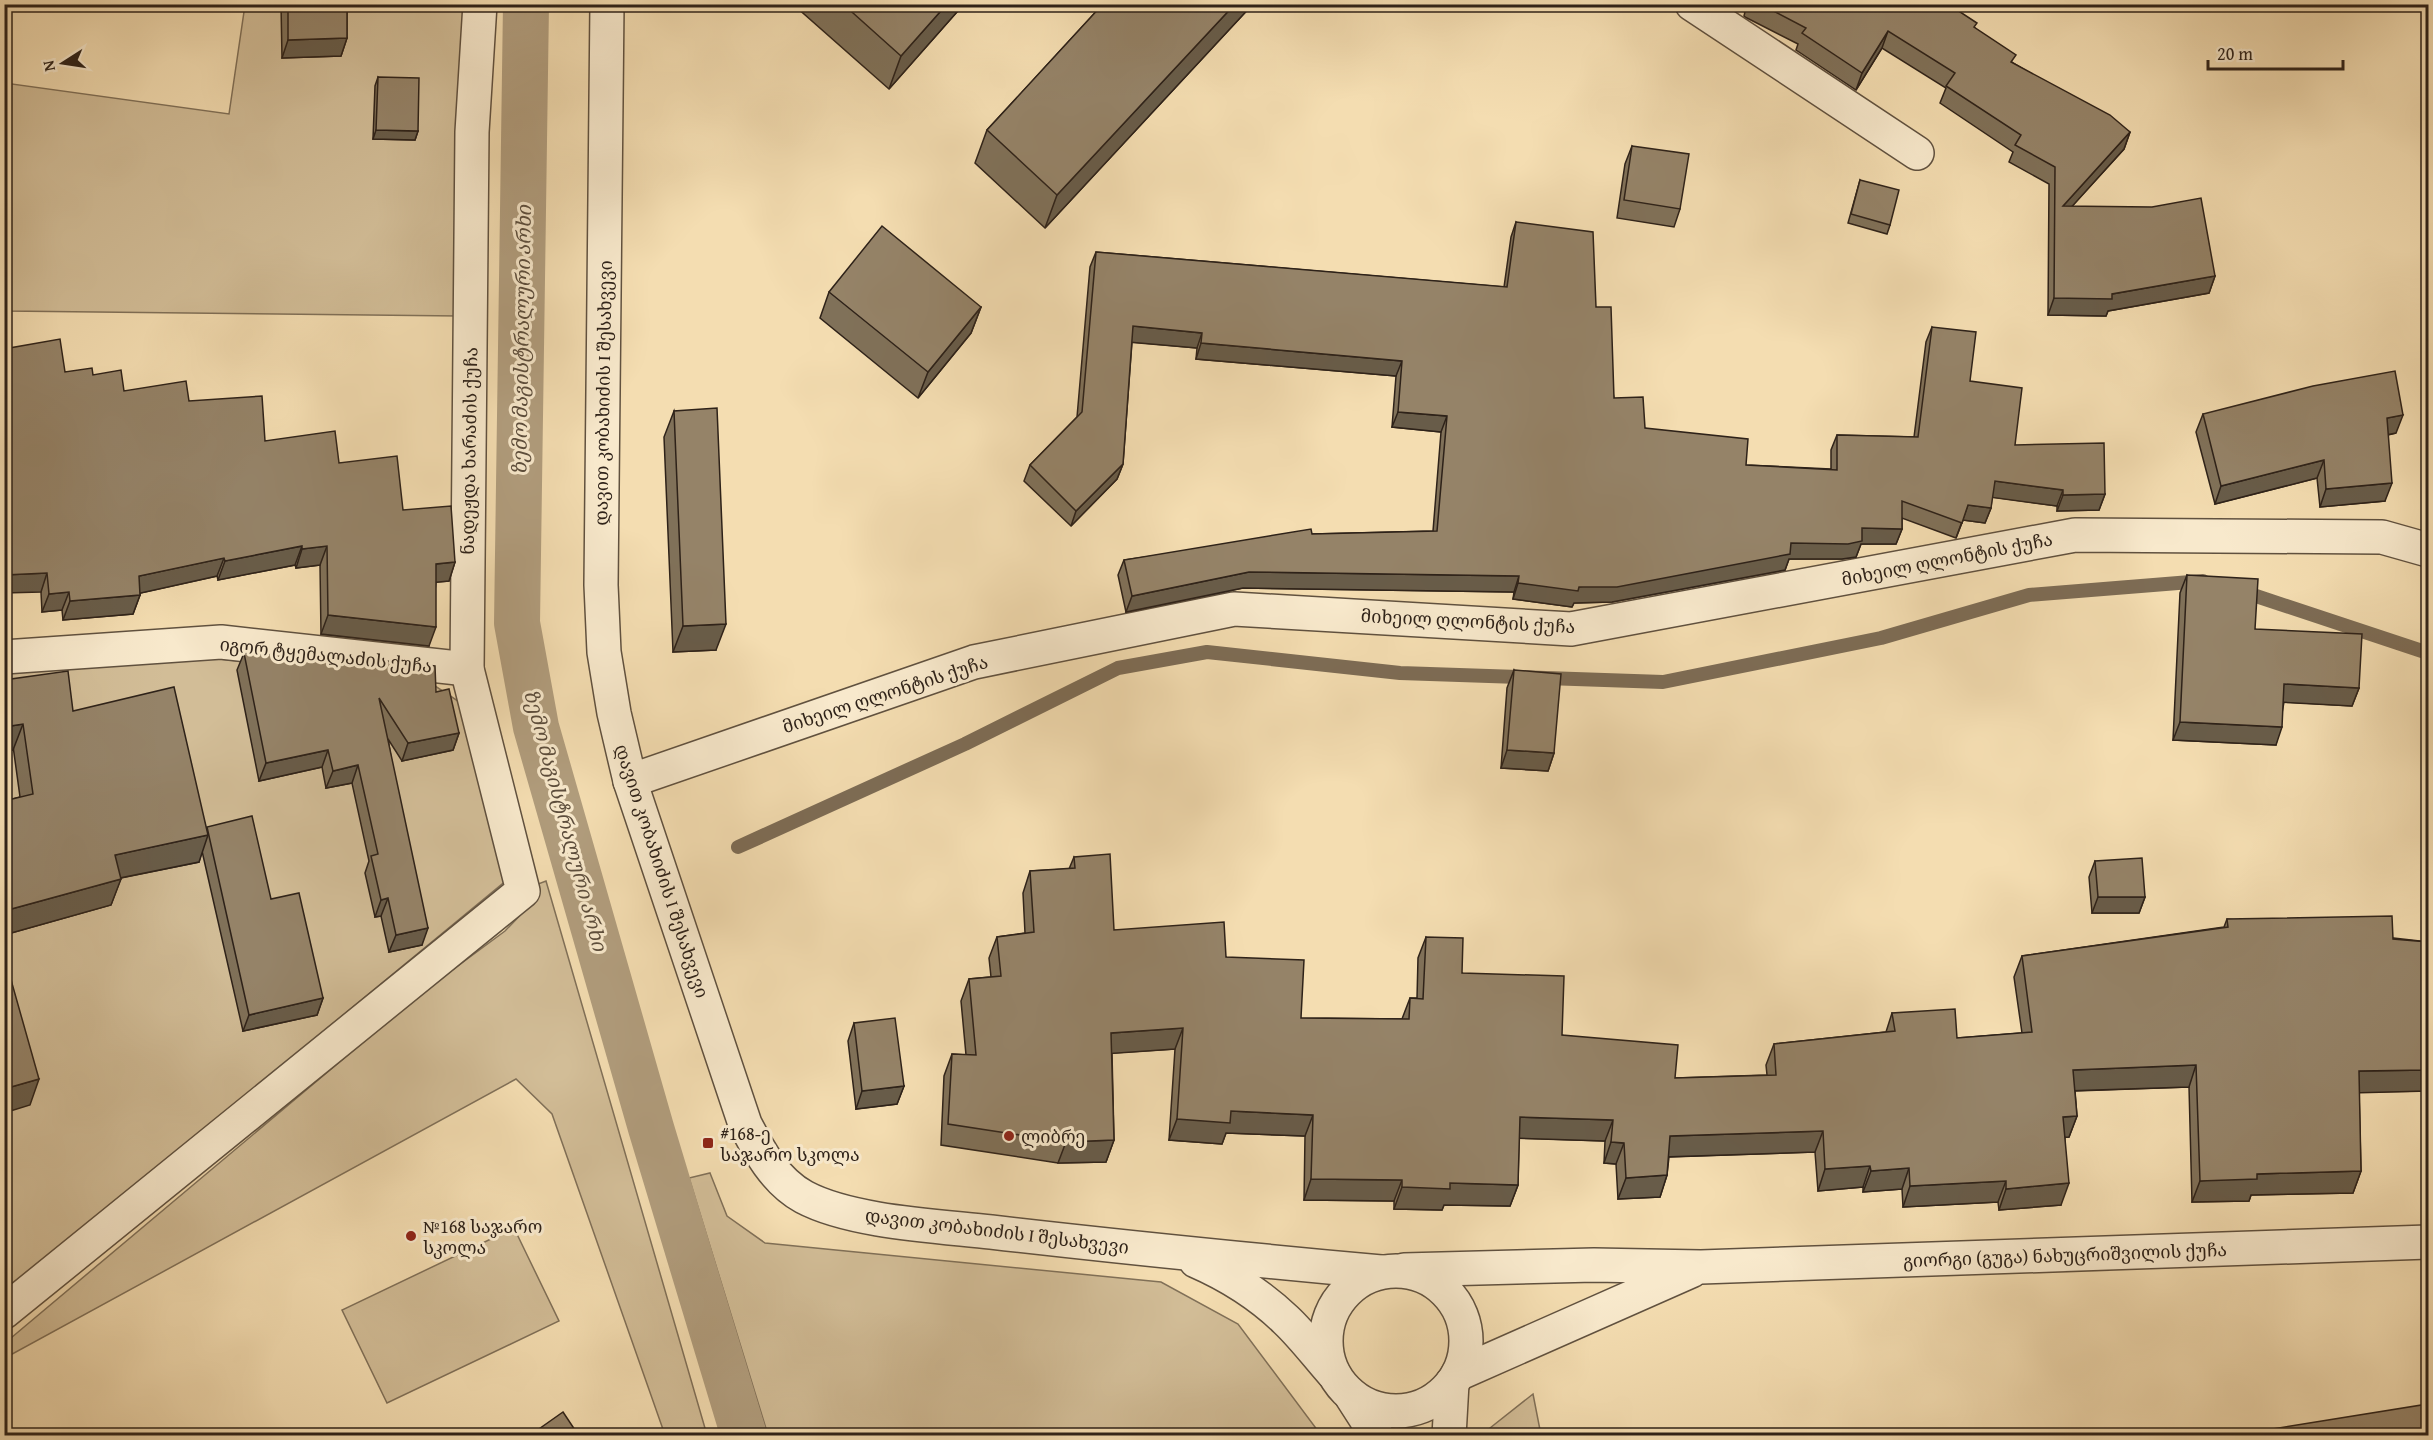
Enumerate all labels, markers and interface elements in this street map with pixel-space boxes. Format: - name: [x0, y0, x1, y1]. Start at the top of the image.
- north arrow: [33, 33, 93, 93]
- scale bar: [2208, 33, 2343, 71]
- text: 20 m: [2217, 40, 2253, 67]
- text: N: [35, 58, 61, 74]
- water label: ზემო მაგისტრალური არხი: [504, 203, 538, 475]
- street label: დავით კობახიძის I შესახვევი: [587, 260, 619, 526]
- street label: ნადეჟდა ხარაძის ქუჩა: [454, 347, 484, 555]
- street label: მიხეილ ღლონტის ქუჩა: [1839, 525, 2055, 593]
- street label: მიხეილ ღლონტის ქუჩა: [1360, 602, 1576, 640]
- street label: იგორ ტყემალაძის ქუჩა: [218, 630, 434, 680]
- street label: მიხეილ ღლონტის ქუჩა: [779, 648, 991, 740]
- water label: ზემო მაგისტრალური არხი: [517, 686, 615, 956]
- street label: დავით კობახიძის I შესახვევი: [608, 741, 716, 1001]
- place label: #168-ე საჯარო სკოლა: [720, 1120, 860, 1168]
- place label: ლიბრე: [1021, 1123, 1086, 1150]
- marker: ლიბრე: [1002, 1129, 1016, 1143]
- marker: #168-ე საჯარო სკოლა: [701, 1136, 715, 1150]
- street label: დავით კობახიძის I შესახვევი: [864, 1201, 1130, 1261]
- place label: №168 საჯარო სკოლა: [423, 1213, 542, 1261]
- marker: №168 საჯარო სკოლა: [404, 1229, 418, 1243]
- street label: გიორგი (გუგა) ნახუცრიშვილის ქუჩა: [1903, 1236, 2227, 1274]

